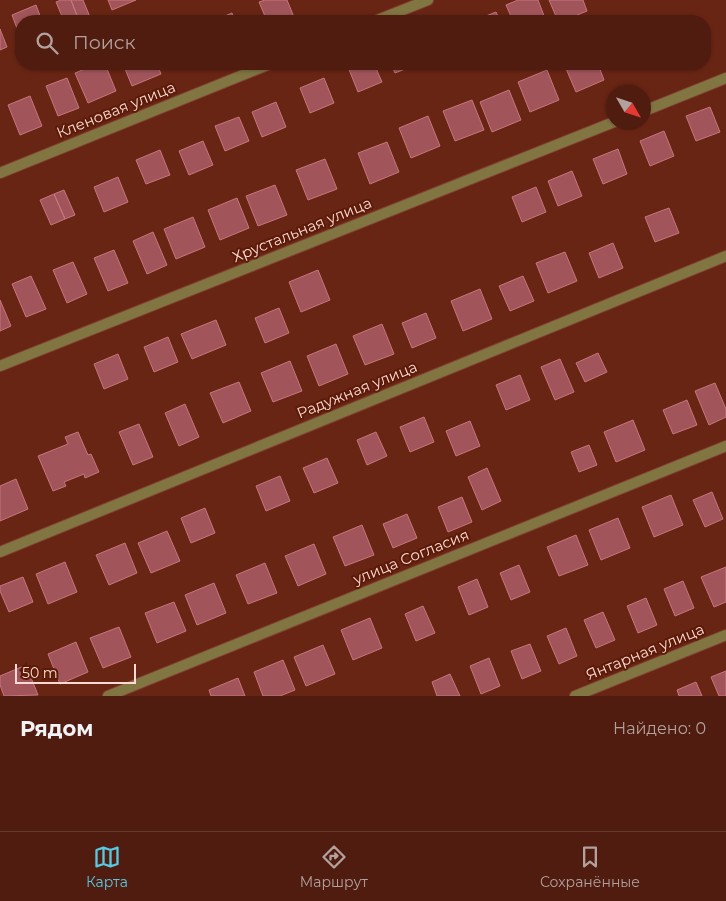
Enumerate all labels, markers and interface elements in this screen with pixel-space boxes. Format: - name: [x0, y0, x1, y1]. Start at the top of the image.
- search box: [15, 15, 711, 70]
- icon: search: [33, 29, 61, 57]
- text: Поиск: [73, 31, 136, 54]
- street label: Кленовая улица: [54, 77, 178, 142]
- north arrow: [606, 85, 651, 130]
- street label: Хрустальная улица: [229, 193, 374, 266]
- street label: Радужная улица: [294, 357, 420, 422]
- street label: улица Согласия: [349, 525, 472, 589]
- street label: Янтарная улица: [583, 619, 707, 684]
- scale bar: [15, 661, 136, 684]
- text: 50 m: [22, 664, 58, 682]
- text: Рядом: [20, 716, 93, 741]
- text: Найдено: 0: [613, 719, 706, 738]
- tab: Карта: [86, 843, 128, 891]
- tab: Маршрут: [300, 843, 368, 891]
- tab: Сохранённые: [540, 843, 640, 891]

